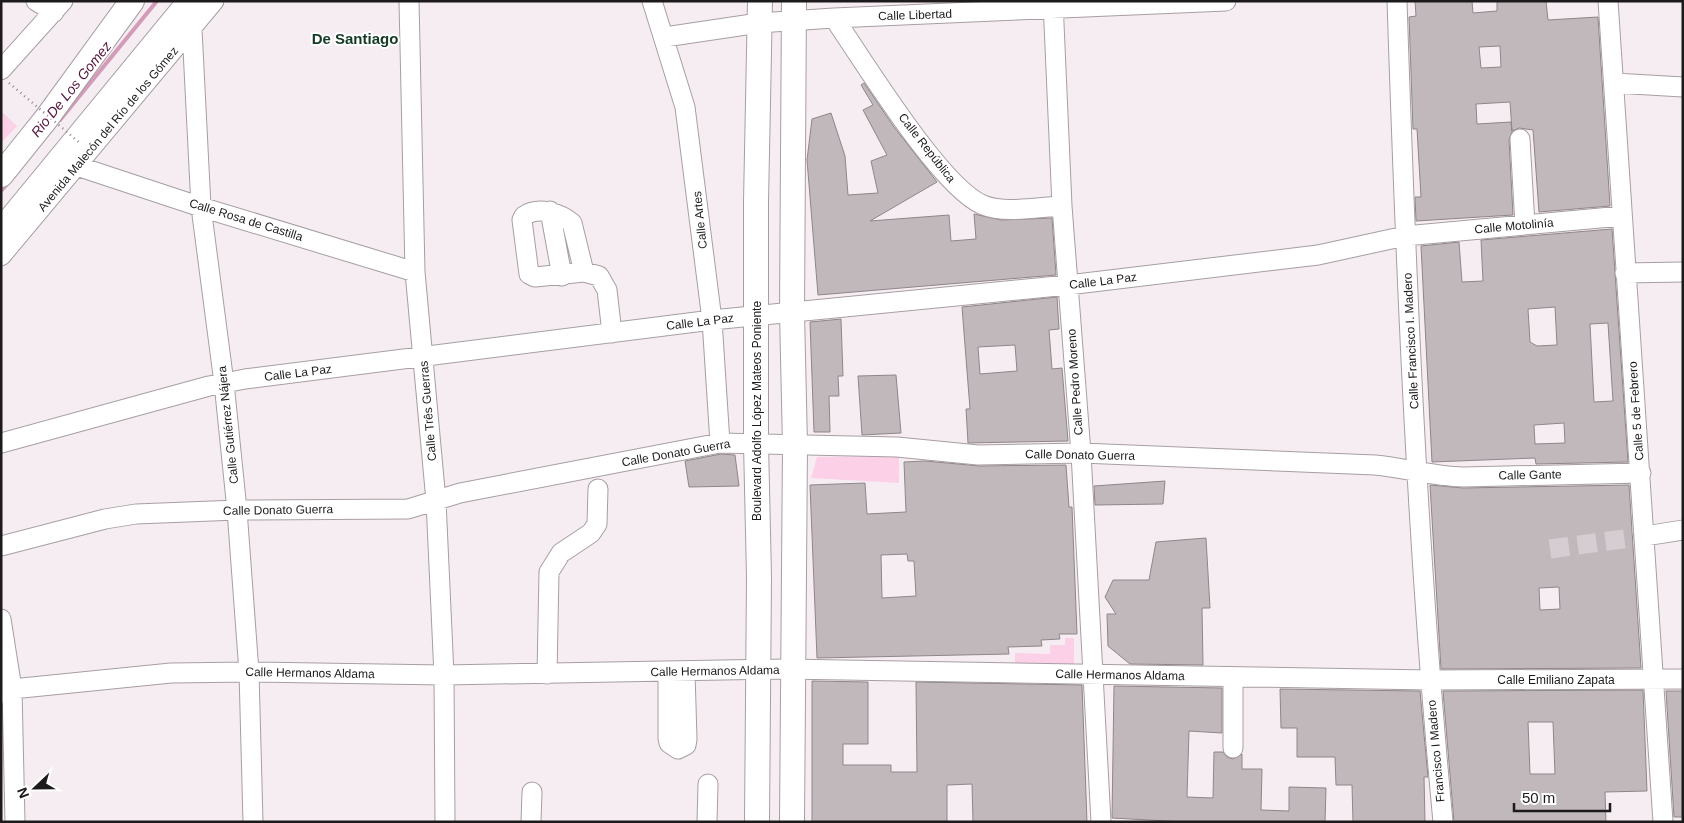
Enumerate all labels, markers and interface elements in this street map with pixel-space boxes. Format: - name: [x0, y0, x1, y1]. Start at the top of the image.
- street label: Calle Libertad: [878, 7, 952, 23]
- district label: De Santiago: [312, 30, 398, 47]
- water label: Rio De Los Gomez: [28, 38, 114, 140]
- street label: Avenida Malecón del Río de los Gómez: [35, 44, 181, 214]
- street label: Calle República: [896, 111, 959, 186]
- street label: Calle Artes: [690, 190, 710, 250]
- street label: Calle Rosa de Castilla: [188, 196, 305, 244]
- street label: Calle Motolinía: [1474, 216, 1554, 236]
- street label: Calle La Paz: [1068, 270, 1138, 292]
- street label: Calle Francisco I. Madero: [1400, 272, 1422, 410]
- street label: Boulevard Adolfo López Mateos Poniente: [750, 301, 764, 521]
- street label: Calle La Paz: [665, 311, 735, 333]
- street label: Calle Pedro Moreno: [1064, 328, 1086, 436]
- street label: Calle Três Guerras: [417, 360, 439, 462]
- street label: Calle 5 de Febrero: [1626, 361, 1646, 461]
- street label: Calle La Paz: [263, 362, 333, 384]
- street label: Calle Gutiérrez Nájera: [215, 365, 241, 485]
- street label: Calle Donato Guerra: [621, 436, 732, 469]
- street label: Calle Donato Guerra: [1025, 447, 1135, 463]
- street label: Calle Gante: [1498, 467, 1562, 483]
- street label: Calle Donato Guerra: [223, 502, 333, 518]
- street label: Calle Hermanos Aldama: [650, 663, 780, 679]
- street label: Calle Hermanos Aldama: [245, 665, 375, 681]
- street label: Calle Hermanos Aldama: [1055, 667, 1185, 683]
- street label: Calle Emiliano Zapata: [1497, 673, 1615, 687]
- street label: Francisco I Madero: [1425, 699, 1447, 803]
- north arrow: [10, 763, 60, 813]
- scale bar: [1514, 780, 1610, 812]
- text: N: [14, 785, 32, 801]
- text: 50 m: [1522, 789, 1555, 806]

